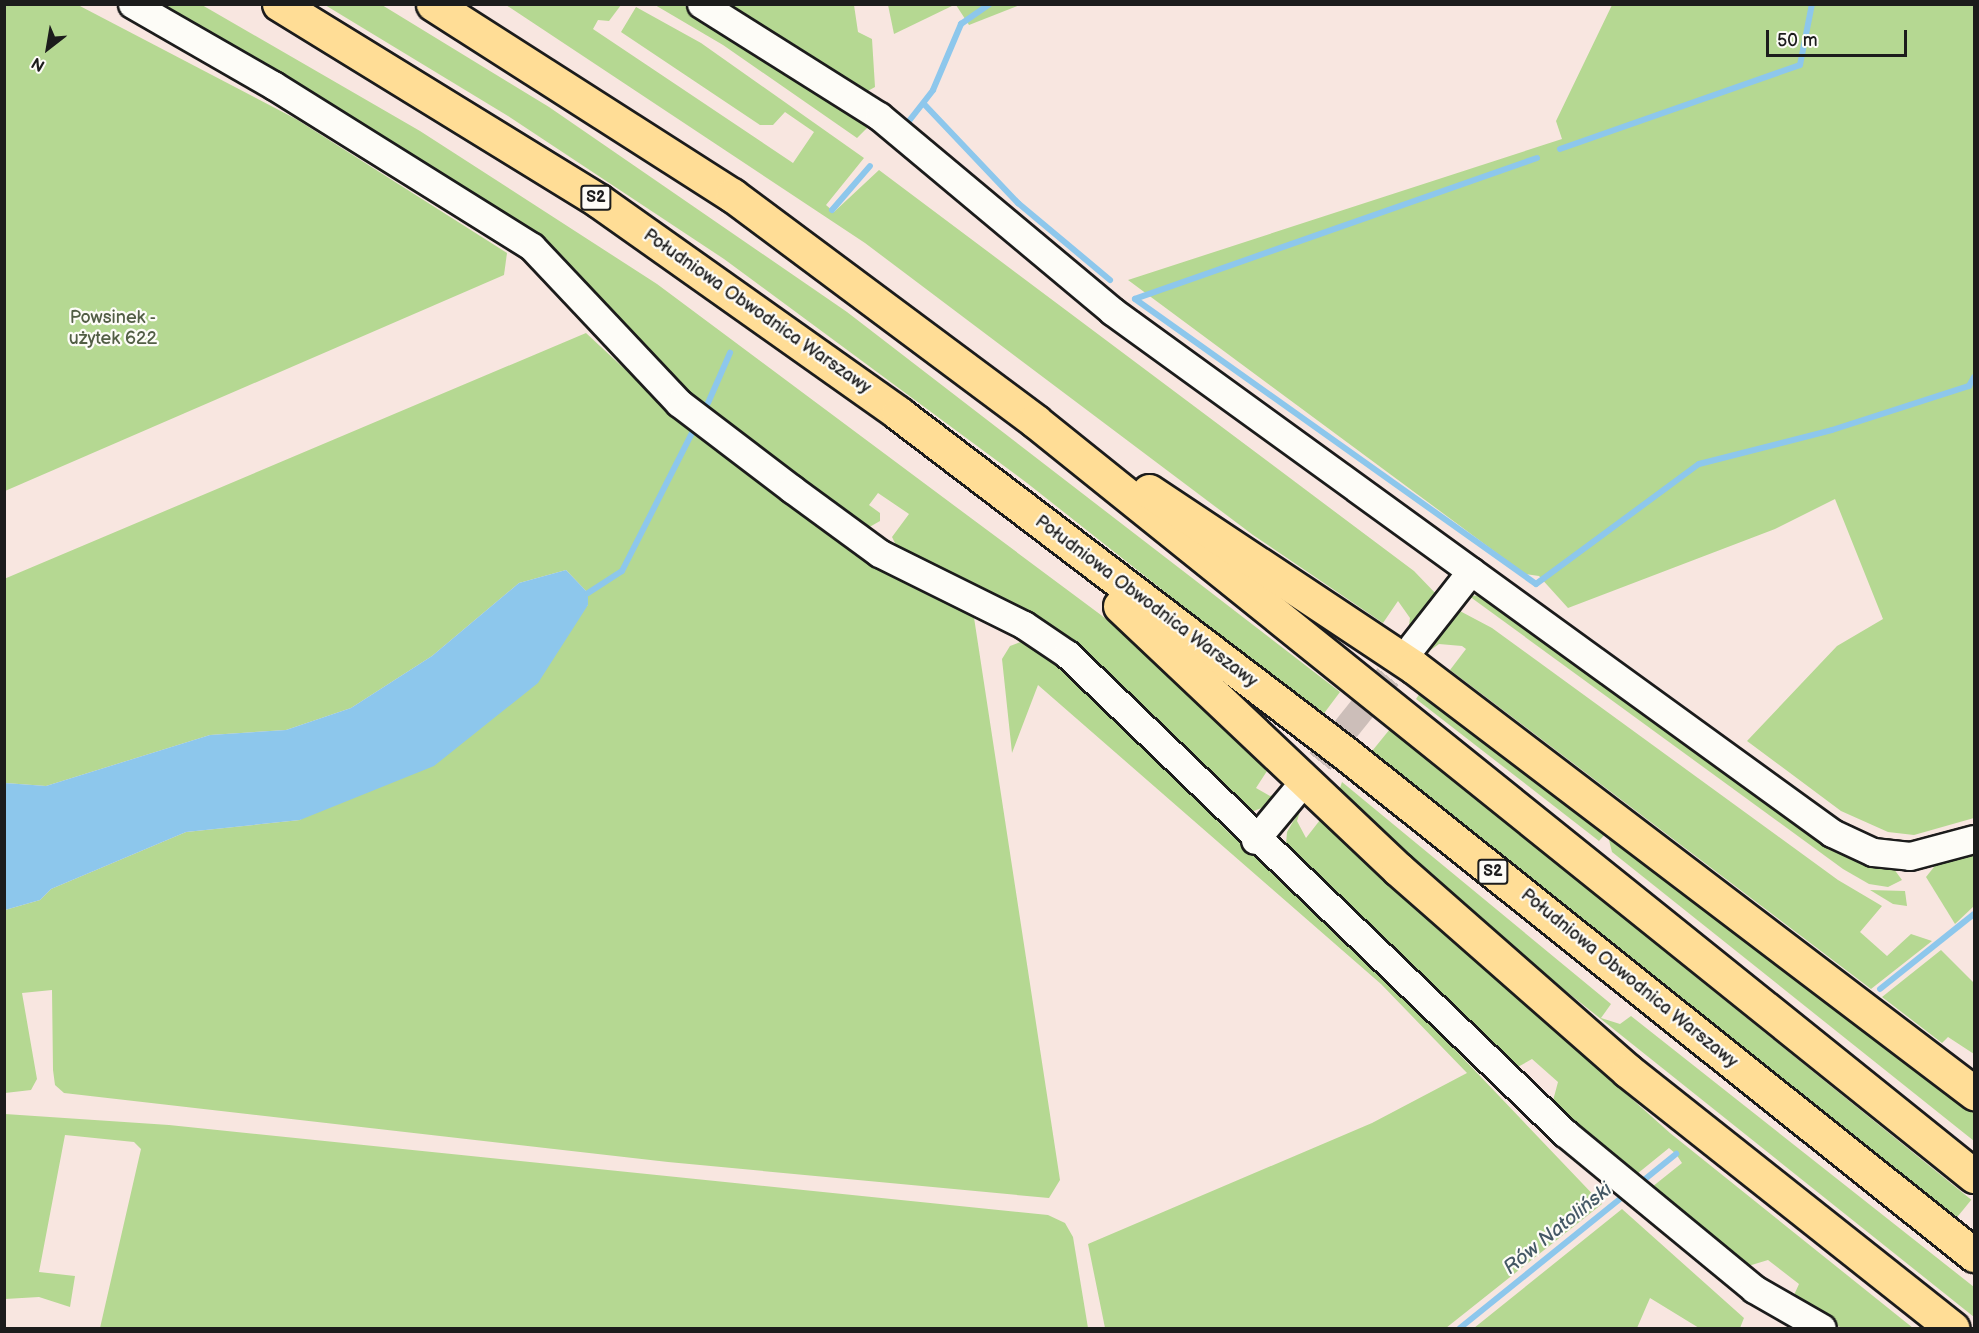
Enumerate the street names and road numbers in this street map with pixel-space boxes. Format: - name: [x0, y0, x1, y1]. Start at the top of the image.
- road number: S2: [580, 185, 612, 211]
- street label: Południowa Obwodnica Warszawy: [639, 225, 875, 399]
- street label: Południowa Obwodnica Warszawy: [1030, 511, 1262, 693]
- road number: S2: [1476, 859, 1510, 885]
- street label: Południowa Obwodnica Warszawy: [1516, 884, 1742, 1074]

